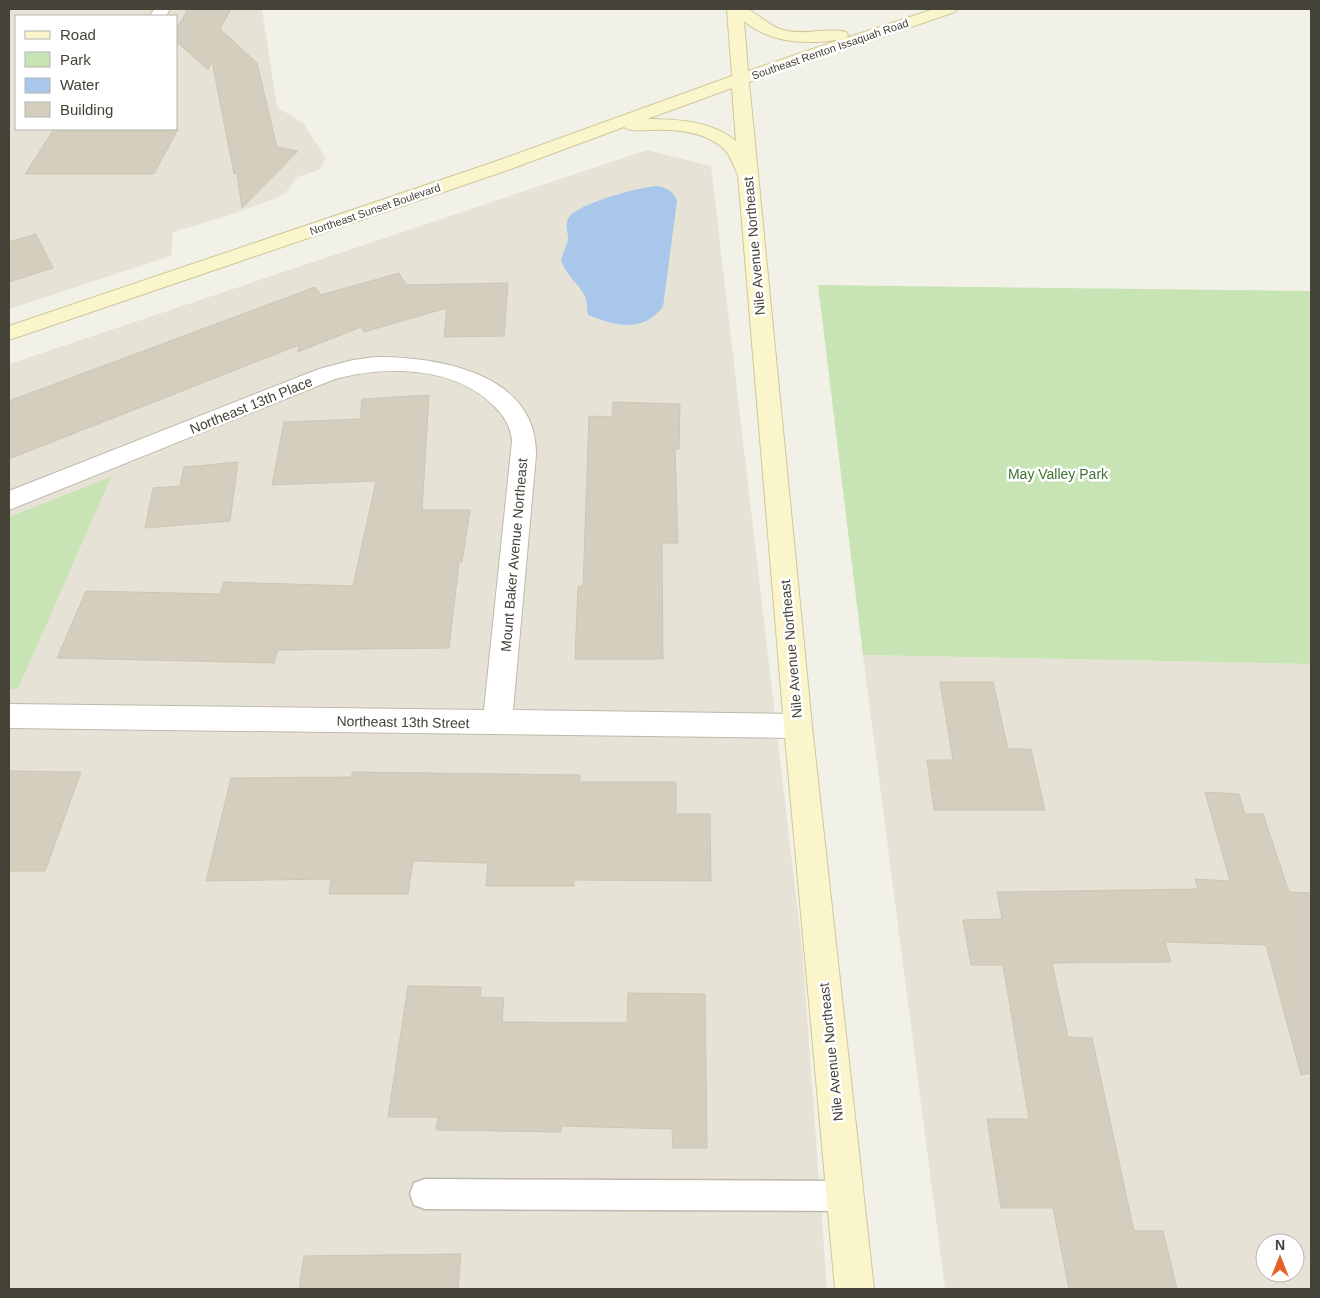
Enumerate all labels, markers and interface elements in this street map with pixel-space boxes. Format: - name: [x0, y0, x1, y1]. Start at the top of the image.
- legend: [15, 15, 178, 130]
- street label: Southeast Renton Issaquah Road: [750, 16, 910, 82]
- text: Road: [60, 26, 96, 43]
- text: Park: [60, 51, 91, 68]
- text: Water: [60, 76, 99, 93]
- text: Building: [60, 101, 113, 118]
- street label: Nile Avenue Northeast: [740, 176, 768, 316]
- street label: Northeast Sunset Boulevard: [308, 181, 442, 237]
- street label: Northeast 13th Place: [187, 373, 315, 437]
- street label: Mount Baker Avenue Northeast: [498, 457, 530, 652]
- park label: May Valley Park: [1008, 466, 1109, 482]
- street label: Nile Avenue Northeast: [777, 579, 805, 719]
- street label: Northeast 13th Street: [336, 713, 470, 731]
- street label: Nile Avenue Northeast: [816, 982, 846, 1122]
- north arrow: [1255, 1233, 1305, 1283]
- text: N: [1275, 1237, 1285, 1253]

